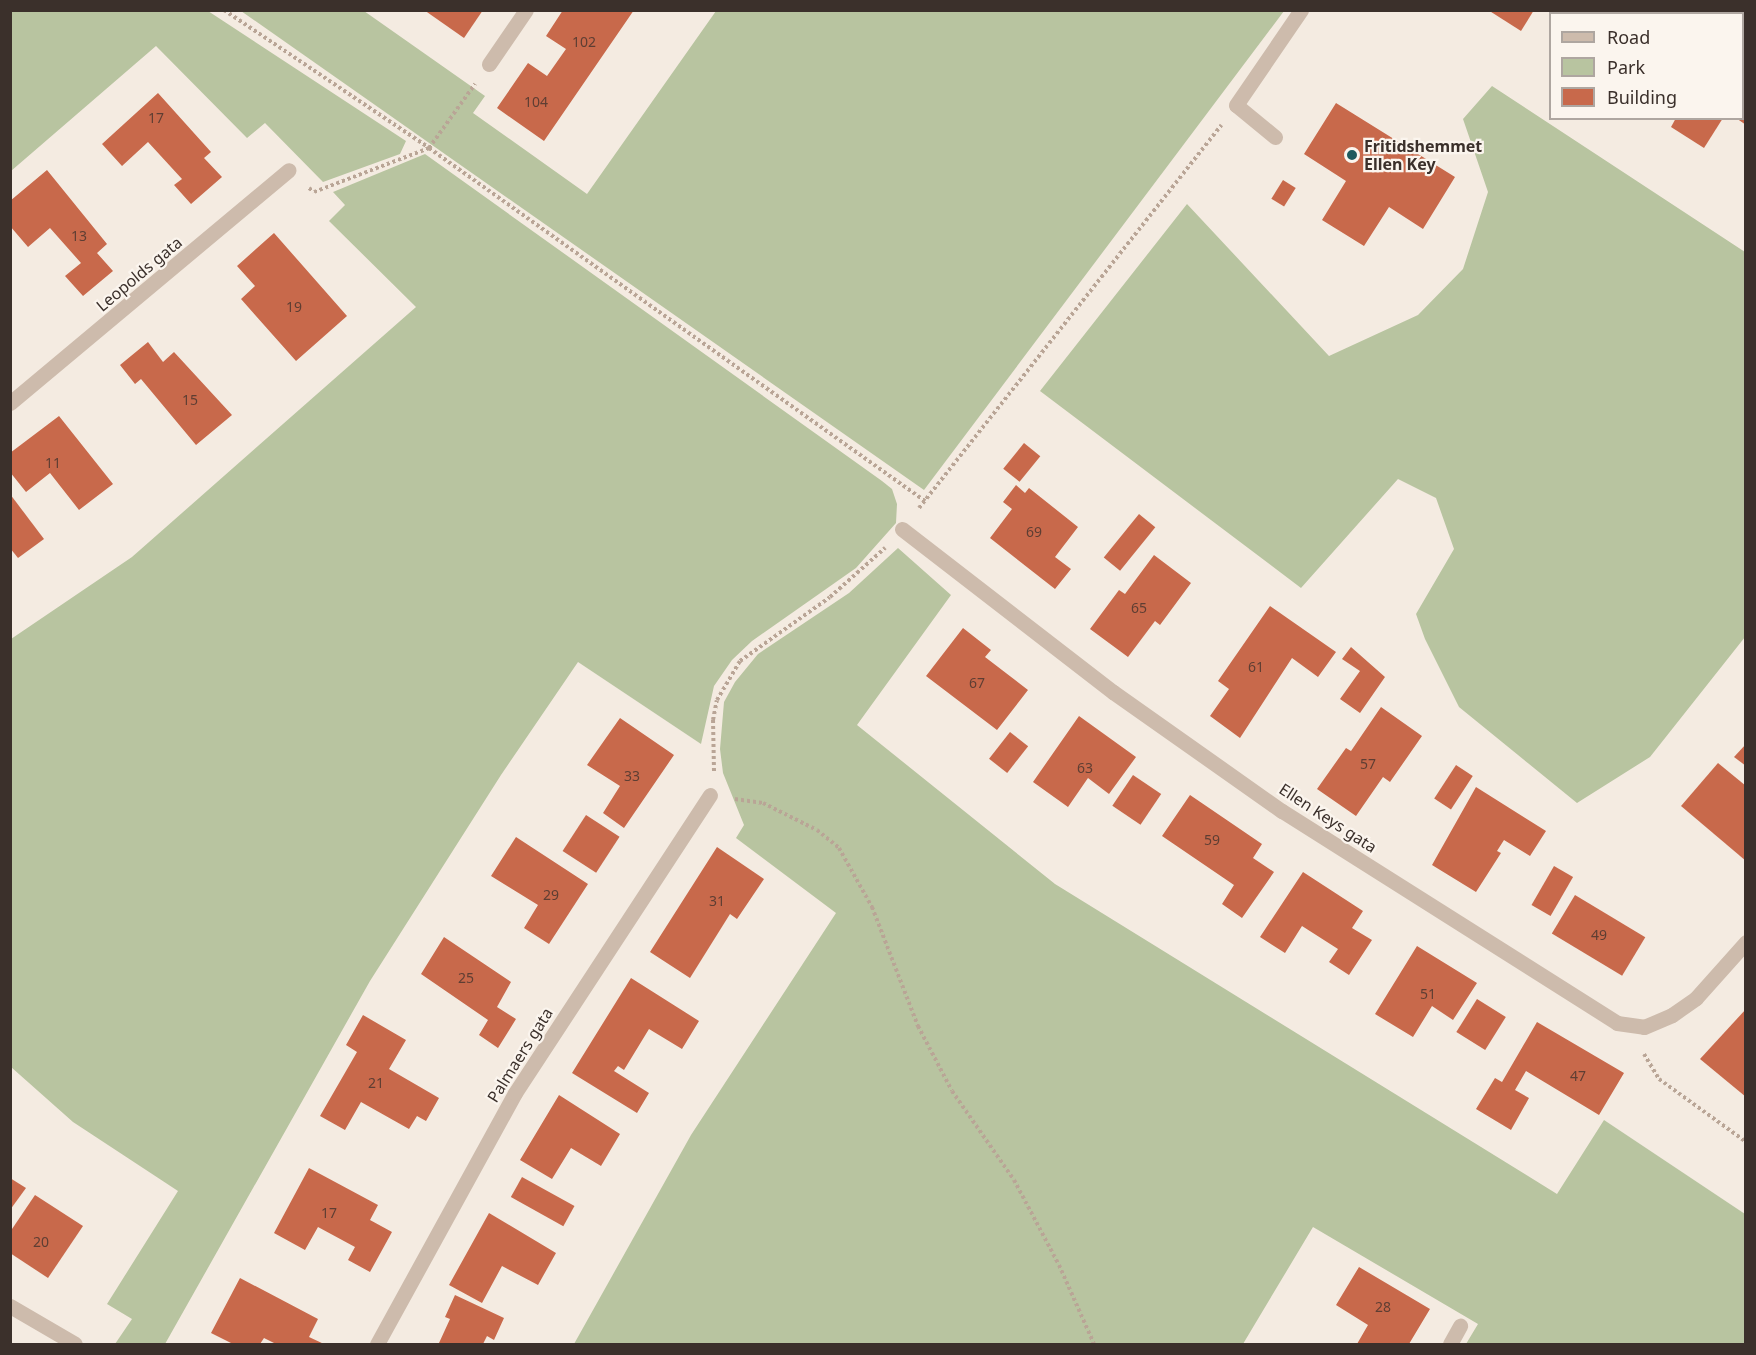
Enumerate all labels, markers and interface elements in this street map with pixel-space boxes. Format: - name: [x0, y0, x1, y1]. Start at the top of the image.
- legend: [1549, 12, 1744, 120]
- text: Road: [1607, 25, 1650, 49]
- house number: 102: [572, 34, 596, 50]
- text: Park: [1607, 55, 1645, 79]
- text: Building: [1607, 85, 1677, 109]
- house number: 104: [524, 94, 548, 110]
- house number: 17: [148, 110, 164, 126]
- place label: Fritidshemmet Ellen Key: [1364, 136, 1482, 174]
- marker: Fritidshemmet Ellen Key: [1345, 148, 1359, 162]
- house number: 13: [71, 228, 87, 244]
- street label: Leopolds gata: [92, 233, 186, 315]
- house number: 19: [286, 299, 302, 315]
- house number: 15: [182, 392, 198, 408]
- house number: 11: [45, 455, 61, 471]
- house number: 69: [1026, 524, 1042, 540]
- house number: 65: [1131, 600, 1147, 616]
- house number: 61: [1248, 659, 1264, 675]
- house number: 67: [969, 675, 985, 691]
- house number: 57: [1360, 756, 1376, 772]
- house number: 63: [1077, 760, 1093, 776]
- house number: 33: [624, 768, 640, 784]
- street label: Ellen Keys gata: [1276, 779, 1380, 857]
- house number: 59: [1204, 832, 1220, 848]
- house number: 29: [543, 887, 559, 903]
- house number: 31: [709, 893, 725, 909]
- house number: 49: [1591, 927, 1607, 943]
- house number: 25: [458, 970, 474, 986]
- house number: 51: [1420, 986, 1436, 1002]
- street label: Palmaers gata: [483, 1004, 557, 1106]
- house number: 47: [1570, 1068, 1586, 1084]
- house number: 21: [368, 1075, 384, 1091]
- house number: 17: [321, 1205, 337, 1221]
- house number: 20: [33, 1234, 49, 1250]
- house number: 28: [1375, 1299, 1391, 1315]

